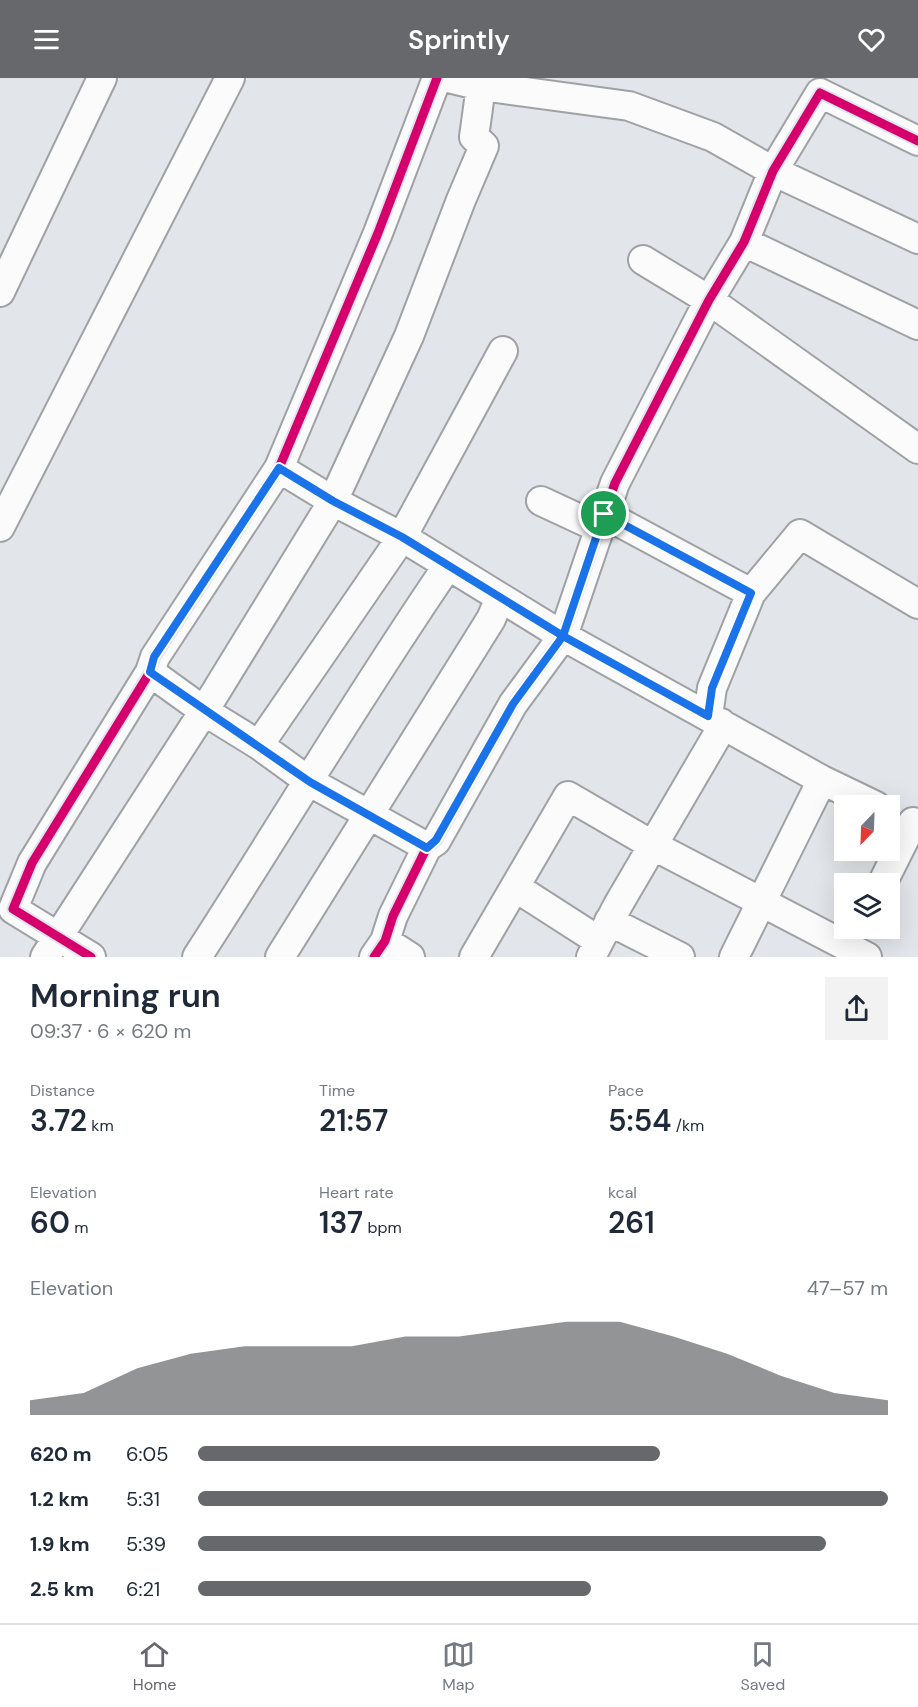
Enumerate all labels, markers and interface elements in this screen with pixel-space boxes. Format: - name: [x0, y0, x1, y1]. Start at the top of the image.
- text: Sprintly: [408, 22, 510, 57]
- icon: menu: [30, 23, 63, 56]
- icon: heart: [855, 23, 888, 56]
- pin: [578, 488, 629, 539]
- icon: arrive: [587, 497, 620, 530]
- north arrow: [834, 795, 900, 861]
- map controls: [834, 795, 900, 939]
- button: layers: [834, 873, 900, 939]
- text: Morning run: [30, 974, 221, 1017]
- button: share: [825, 977, 888, 1040]
- text: 09:37 · 6 × 620 m: [30, 1018, 191, 1044]
- text: Distance: [30, 1080, 95, 1101]
- text: Time: [319, 1080, 355, 1101]
- text: Pace: [608, 1080, 644, 1101]
- text: 3.72: [30, 1101, 87, 1140]
- text: 21:57: [319, 1101, 388, 1140]
- text: 5:54: [608, 1101, 671, 1140]
- text: km: [87, 1115, 114, 1136]
- text: /km: [671, 1115, 704, 1136]
- text: Elevation: [30, 1182, 97, 1203]
- text: Heart rate: [319, 1182, 394, 1203]
- text: kcal: [608, 1182, 637, 1203]
- text: 60: [30, 1203, 70, 1242]
- text: 137: [319, 1203, 363, 1242]
- text: 261: [608, 1203, 655, 1242]
- text: m: [70, 1217, 88, 1238]
- text: bpm: [363, 1217, 402, 1238]
- text: Elevation: [30, 1275, 113, 1301]
- text: 47–57 m: [807, 1275, 888, 1301]
- text: 620 m: [30, 1441, 92, 1467]
- text: 6:05: [126, 1441, 168, 1467]
- text: 1.2 km: [30, 1486, 89, 1512]
- text: 5:31: [126, 1486, 160, 1512]
- text: 1.9 km: [30, 1531, 90, 1557]
- text: 5:39: [126, 1531, 166, 1557]
- text: 2.5 km: [30, 1576, 94, 1602]
- text: 6:21: [126, 1576, 160, 1602]
- tab: Home: [133, 1638, 176, 1695]
- tab: Map: [442, 1638, 475, 1695]
- tab: Saved: [740, 1638, 785, 1695]

